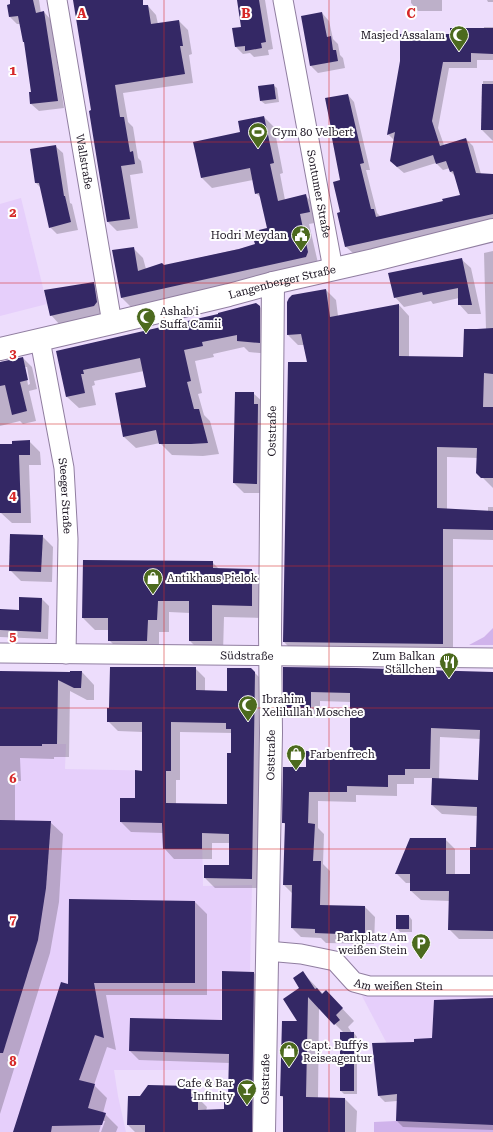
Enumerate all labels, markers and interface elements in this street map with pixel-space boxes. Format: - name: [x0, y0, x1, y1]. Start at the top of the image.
- text: A: [77, 6, 87, 21]
- text: B: [241, 6, 251, 21]
- text: C: [406, 6, 416, 21]
- mosque icon: Masjed Assalam: [448, 24, 470, 52]
- place label: Masjed Assalam: [361, 29, 445, 42]
- text: 1: [9, 63, 17, 78]
- sports icon: Gym 80 Velbert: [247, 121, 269, 149]
- place label: Gym 80 Velbert: [272, 126, 353, 139]
- street label: Wallstraße: [73, 133, 95, 191]
- street label: Sontumer Straße: [304, 149, 333, 239]
- text: 2: [9, 205, 17, 220]
- public building icon: Hodri Meydan: [290, 224, 312, 252]
- place label: Hodri Meydan: [211, 229, 287, 242]
- street label: Langenberger Straße: [227, 263, 337, 302]
- place label: Ashab'i Suffa Camii: [160, 305, 222, 331]
- mosque icon: Ashab'i Suffa Camii: [135, 306, 157, 334]
- text: 3: [9, 346, 17, 361]
- street label: Oststraße: [266, 406, 279, 457]
- street label: Steeger Straße: [55, 457, 74, 534]
- text: 4: [9, 488, 17, 503]
- shop icon: Antikhaus Pielok: [142, 567, 164, 595]
- place label: Antikhaus Pielok: [167, 572, 258, 585]
- text: 5: [9, 629, 17, 644]
- street label: Südstraße: [220, 649, 274, 663]
- place label: Zum Balkan Ställchen: [372, 650, 435, 676]
- restaurant icon: Zum Balkan Ställchen: [438, 651, 460, 679]
- place label: Ibrahim Xelilullah Moschee: [262, 693, 363, 719]
- mosque icon: Ibrahim Xelilullah Moschee: [237, 694, 259, 722]
- street label: Oststraße: [264, 730, 278, 781]
- shop icon: Farbenfrech: [285, 743, 307, 771]
- place label: Farbenfrech: [310, 748, 375, 761]
- text: 6: [9, 771, 17, 786]
- text: 7: [9, 912, 17, 927]
- place label: Parkplatz Am weißen Stein: [337, 931, 407, 957]
- parking icon: Parkplatz Am weißen Stein: [410, 932, 432, 960]
- street label: Am weißen Stein: [352, 976, 443, 993]
- place label: Capt. Buffy´s Reiseagentur: [303, 1039, 372, 1065]
- shop icon: Capt. Buffy´s Reiseagentur: [278, 1040, 300, 1068]
- text: 8: [9, 1054, 17, 1069]
- street label: Oststraße: [258, 1054, 272, 1104]
- place label: Cafe & Bar Infinity: [177, 1077, 233, 1103]
- bar icon: Cafe & Bar Infinity: [236, 1078, 258, 1106]

